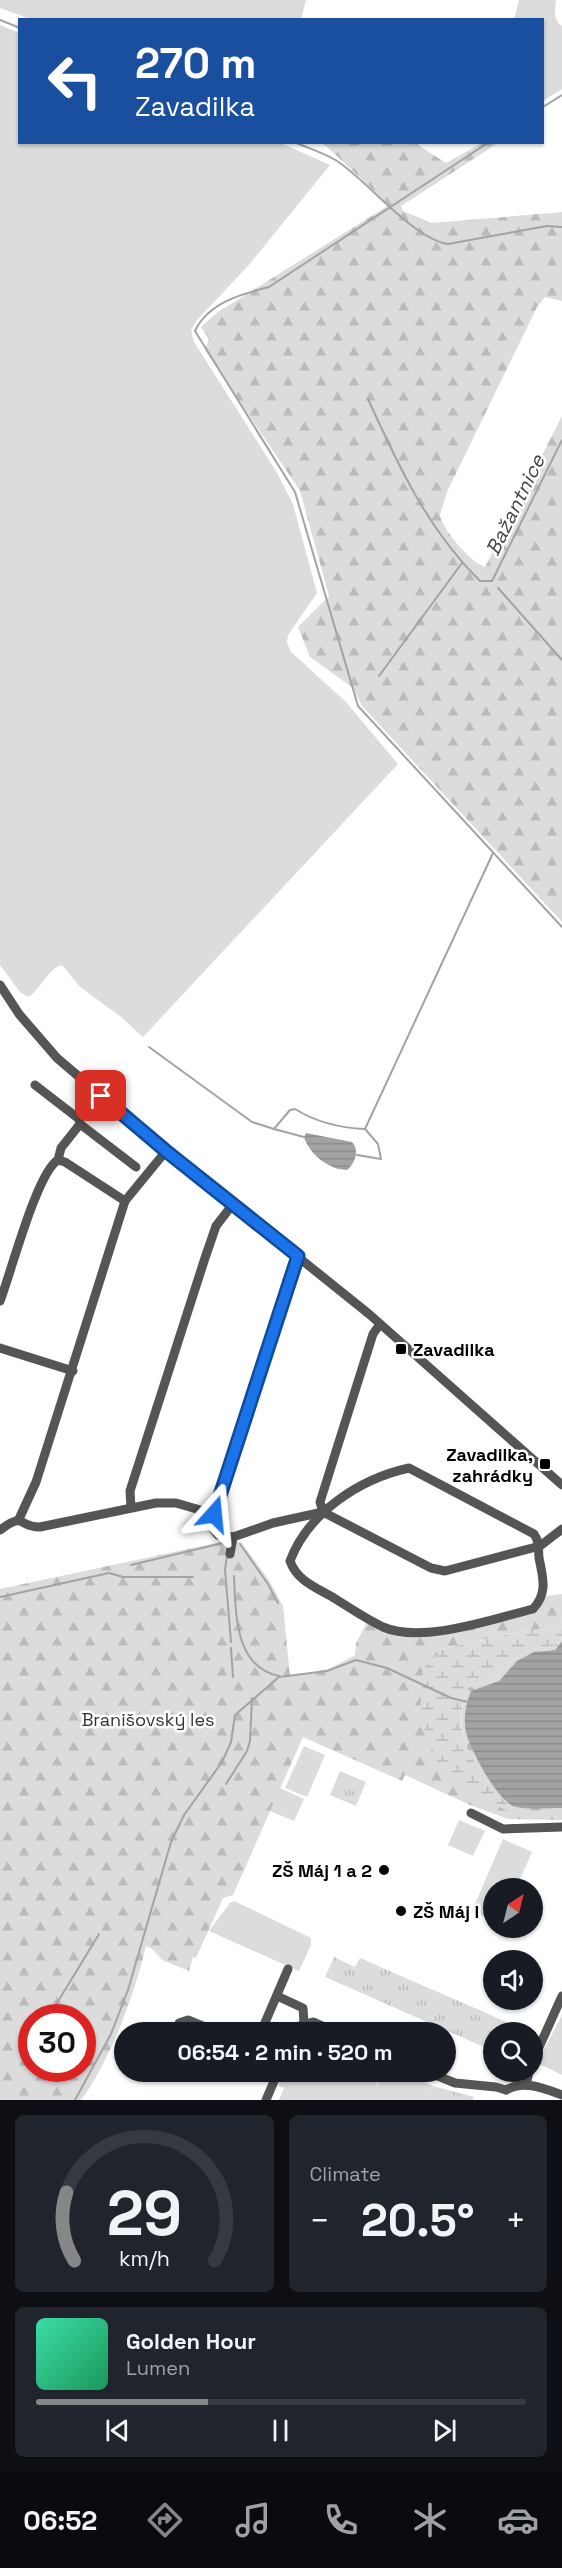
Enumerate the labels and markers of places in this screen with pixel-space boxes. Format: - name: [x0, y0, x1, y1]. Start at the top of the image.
- pin: [75, 1070, 126, 1121]
- place label: Zavadilka: [413, 1338, 495, 1361]
- marker: Zavadilka: [394, 1342, 408, 1356]
- place label: Zavadilka, zahrádky: [446, 1443, 533, 1487]
- marker: Zavadilka, zahrádky: [538, 1457, 552, 1471]
- place label: ZŠ Máj 1 a 2: [272, 1859, 372, 1882]
- marker: ZŠ Máj 1 a 2: [377, 1863, 391, 1877]
- place label: ZŠ Máj I: [413, 1900, 479, 1923]
- marker: ZŠ Máj I: [394, 1904, 408, 1918]

